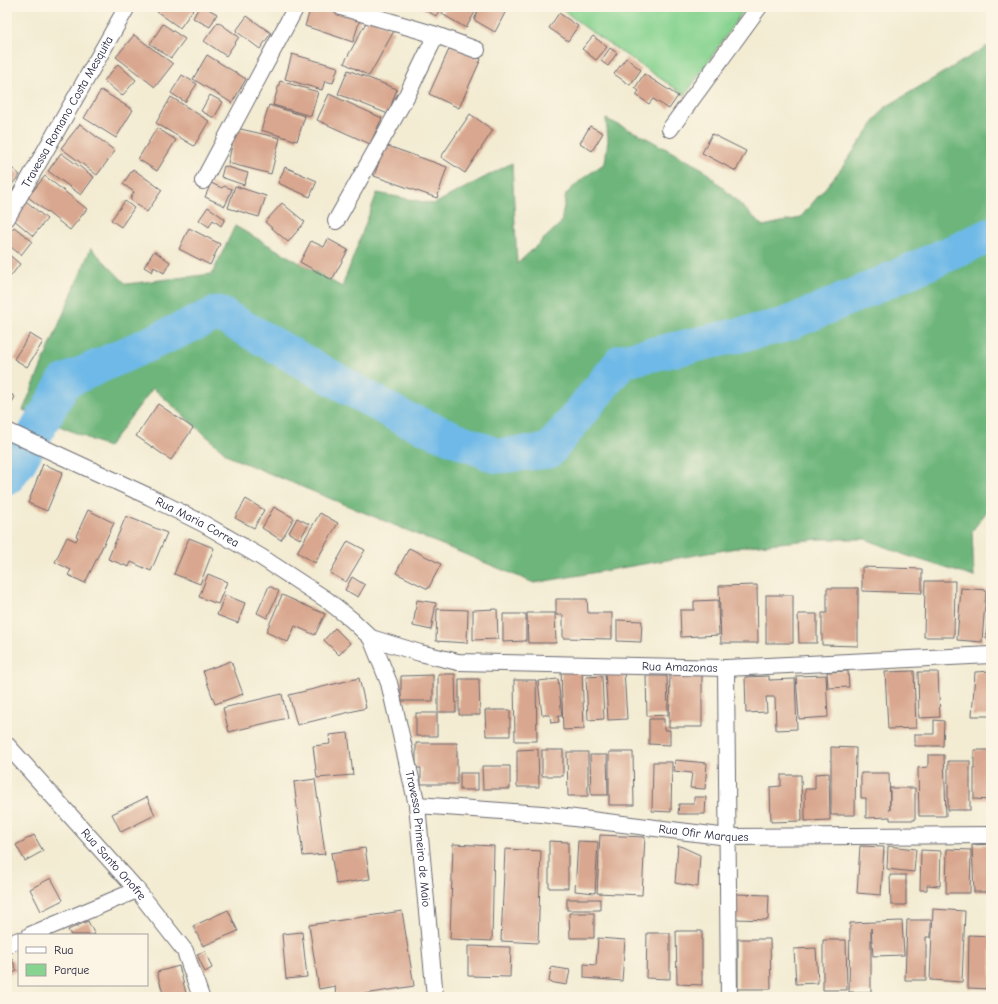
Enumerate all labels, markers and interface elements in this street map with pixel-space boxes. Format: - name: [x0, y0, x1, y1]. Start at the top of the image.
- street label: Travessa Romano Costa Mesquita: [19, 34, 116, 190]
- street label: Rua Maria Correa: [153, 494, 242, 550]
- street label: Rua Amazonas: [642, 659, 718, 675]
- street label: Travessa Primeiro de Maio: [402, 769, 434, 908]
- street label: Rua Ofir Marques: [658, 821, 748, 844]
- street label: Rua Santo Onofre: [78, 826, 149, 903]
- legend: [18, 934, 148, 986]
- text: Rua: [54, 943, 73, 957]
- text: Parque: [54, 963, 89, 977]

